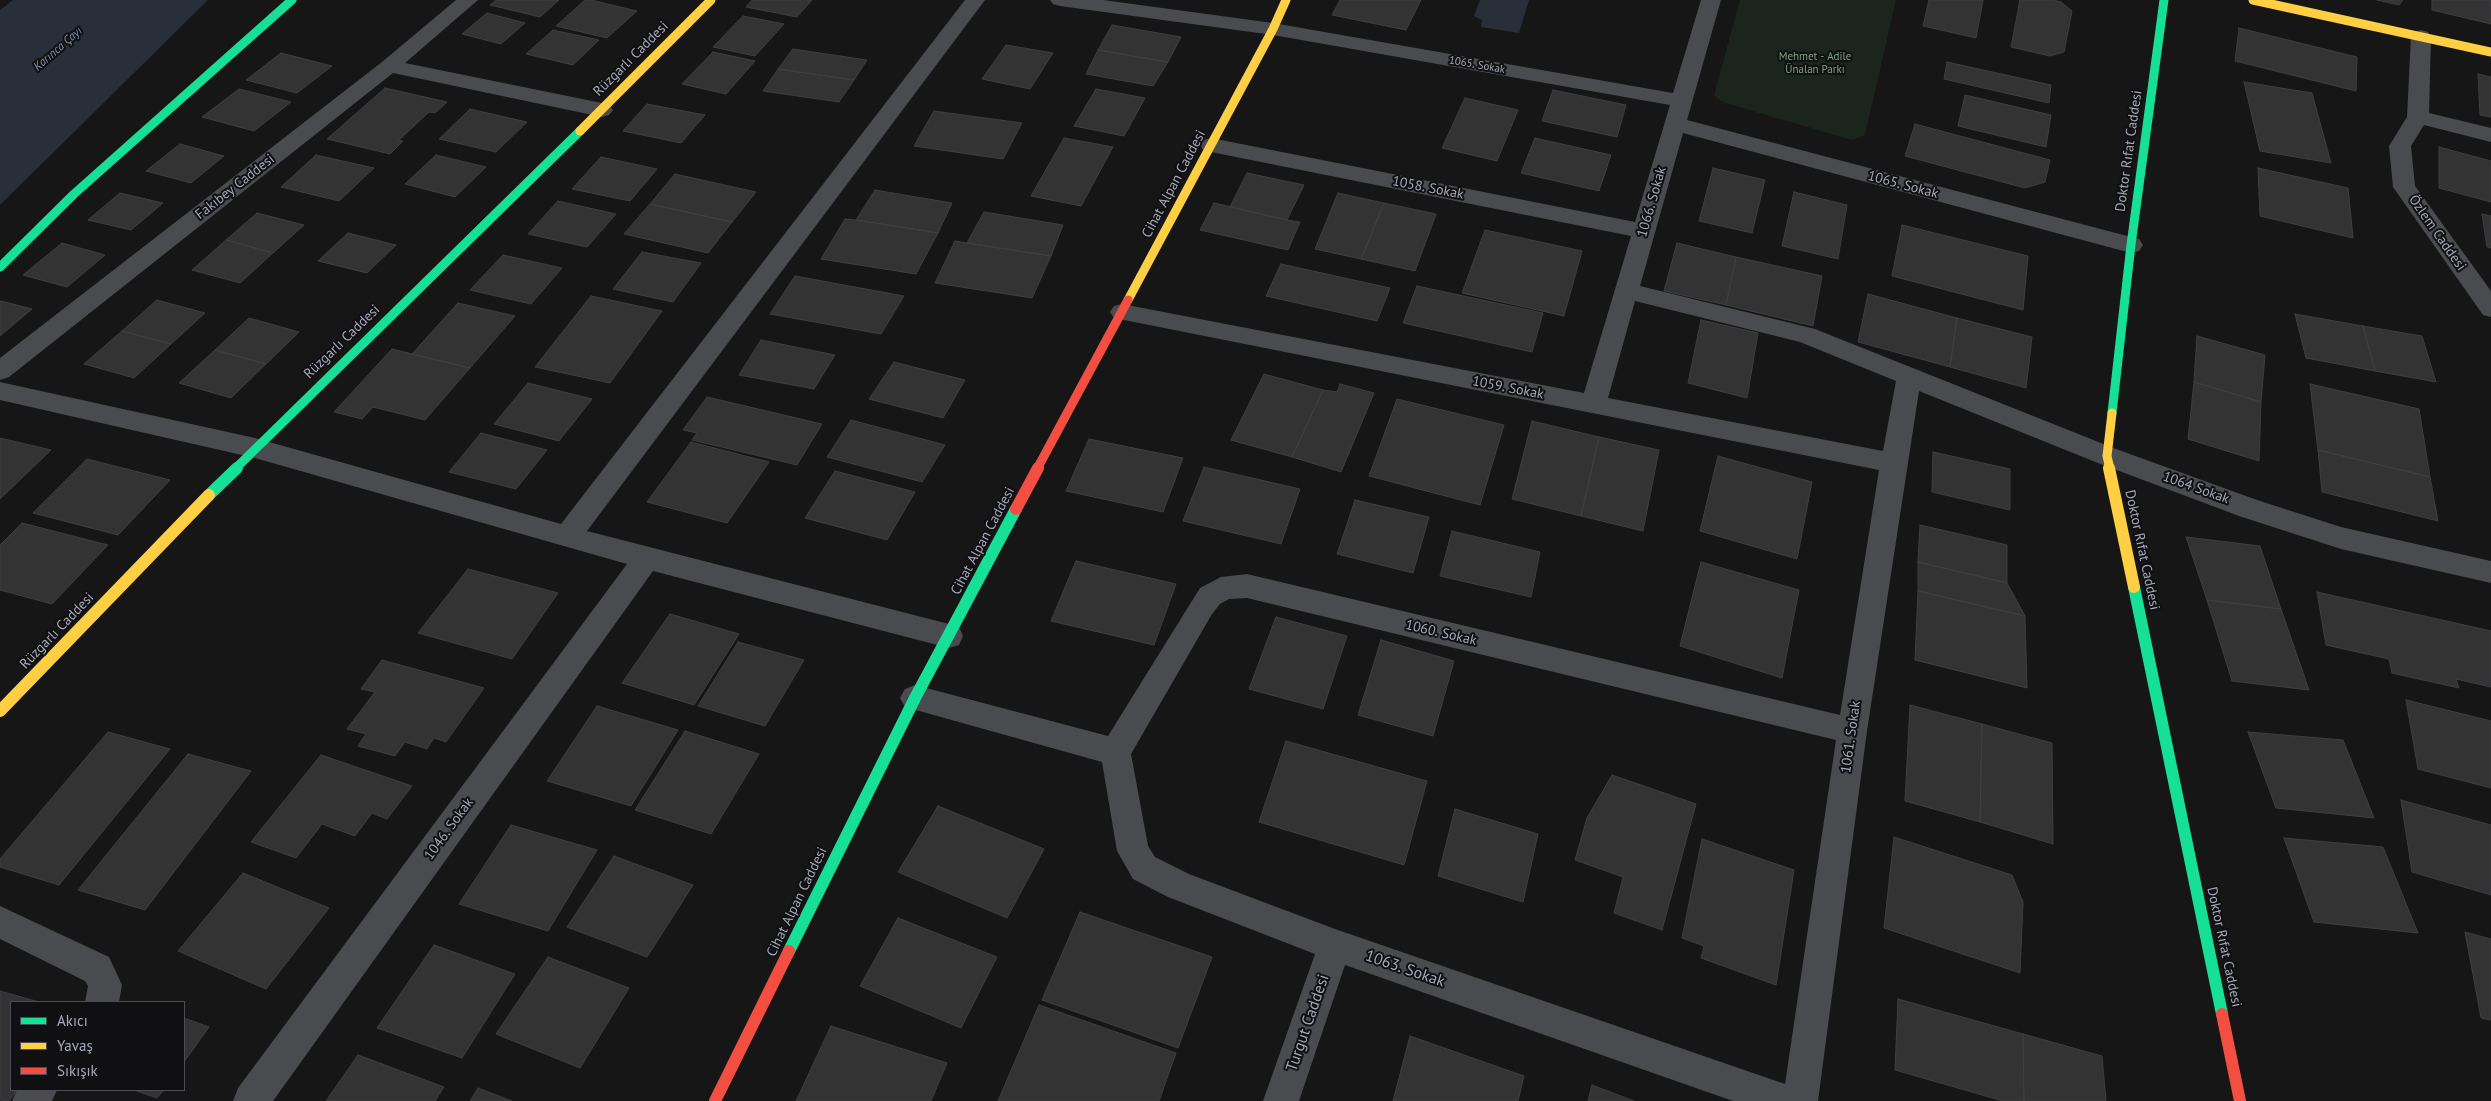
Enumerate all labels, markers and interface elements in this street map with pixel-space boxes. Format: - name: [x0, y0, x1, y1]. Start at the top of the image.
- street label: Rüzgarlı Caddesi: [590, 18, 672, 100]
- water label: Karınca Çayı: [31, 24, 85, 74]
- park label: Mehmet - Adile Ünalan Parkı: [1779, 50, 1851, 76]
- street label: 1065. Sokak: [1448, 54, 1506, 76]
- street label: Doktor Rıfat Caddesi: [2112, 89, 2146, 213]
- street label: Cihat Alpan Caddesi: [1139, 127, 1209, 241]
- street label: Fakıbey Caddesi: [192, 151, 278, 223]
- street label: 1066. Sokak: [1634, 165, 1670, 239]
- street label: 1065. Sokak: [1866, 167, 1940, 203]
- street label: 1058. Sokak: [1391, 173, 1465, 203]
- street label: Özlem Caddesi: [2405, 192, 2469, 274]
- street label: Rüzgarlı Caddesi: [301, 302, 383, 382]
- street label: 1059. Sokak: [1471, 373, 1545, 403]
- street label: 1064 Sokak: [2160, 468, 2232, 508]
- street label: Cihat Alpan Caddesi: [948, 484, 1018, 598]
- street label: Doktor Rıfat Caddesi: [2121, 488, 2163, 612]
- street label: Rüzgarlı Caddesi: [17, 590, 97, 672]
- street label: 1060. Sokak: [1404, 617, 1478, 649]
- street label: 1061. Sokak: [1838, 700, 1864, 774]
- street label: 1046. Sokak: [421, 795, 477, 863]
- street label: Cihat Alpan Caddesi: [763, 845, 831, 959]
- street label: Doktor Rıfat Caddesi: [2203, 885, 2245, 1009]
- street label: 1063. Sokak: [1363, 946, 1447, 992]
- street label: Turgut Caddesi: [1282, 972, 1334, 1074]
- legend: [10, 1001, 185, 1091]
- text: Akıcı: [57, 1011, 88, 1030]
- text: Yavaş: [57, 1036, 93, 1055]
- text: Sıkışık: [57, 1061, 98, 1080]

